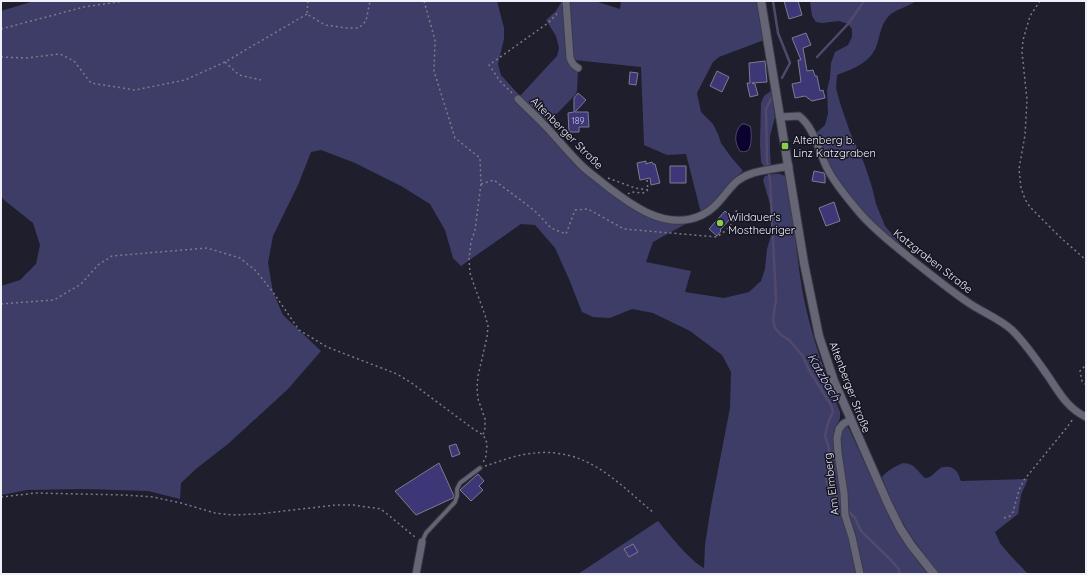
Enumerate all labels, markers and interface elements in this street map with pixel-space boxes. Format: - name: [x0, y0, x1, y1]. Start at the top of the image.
- street label: Altenberger Straße: [528, 94, 606, 172]
- house number: 189: [571, 115, 585, 126]
- place label: Altenberg b. Linz Katzgraben: [793, 133, 876, 160]
- marker: Altenberg b. Linz Katzgraben: [780, 141, 790, 151]
- place label: Wildauer's Mostheuriger: [728, 210, 796, 237]
- marker: Wildauer's Mostheuriger: [715, 218, 725, 228]
- street label: Katzgraben Straße: [891, 226, 975, 296]
- street label: Altenberger Straße: [826, 339, 874, 435]
- water label: Katzbach: [804, 350, 844, 404]
- street label: Am Elmberg: [820, 452, 842, 516]

